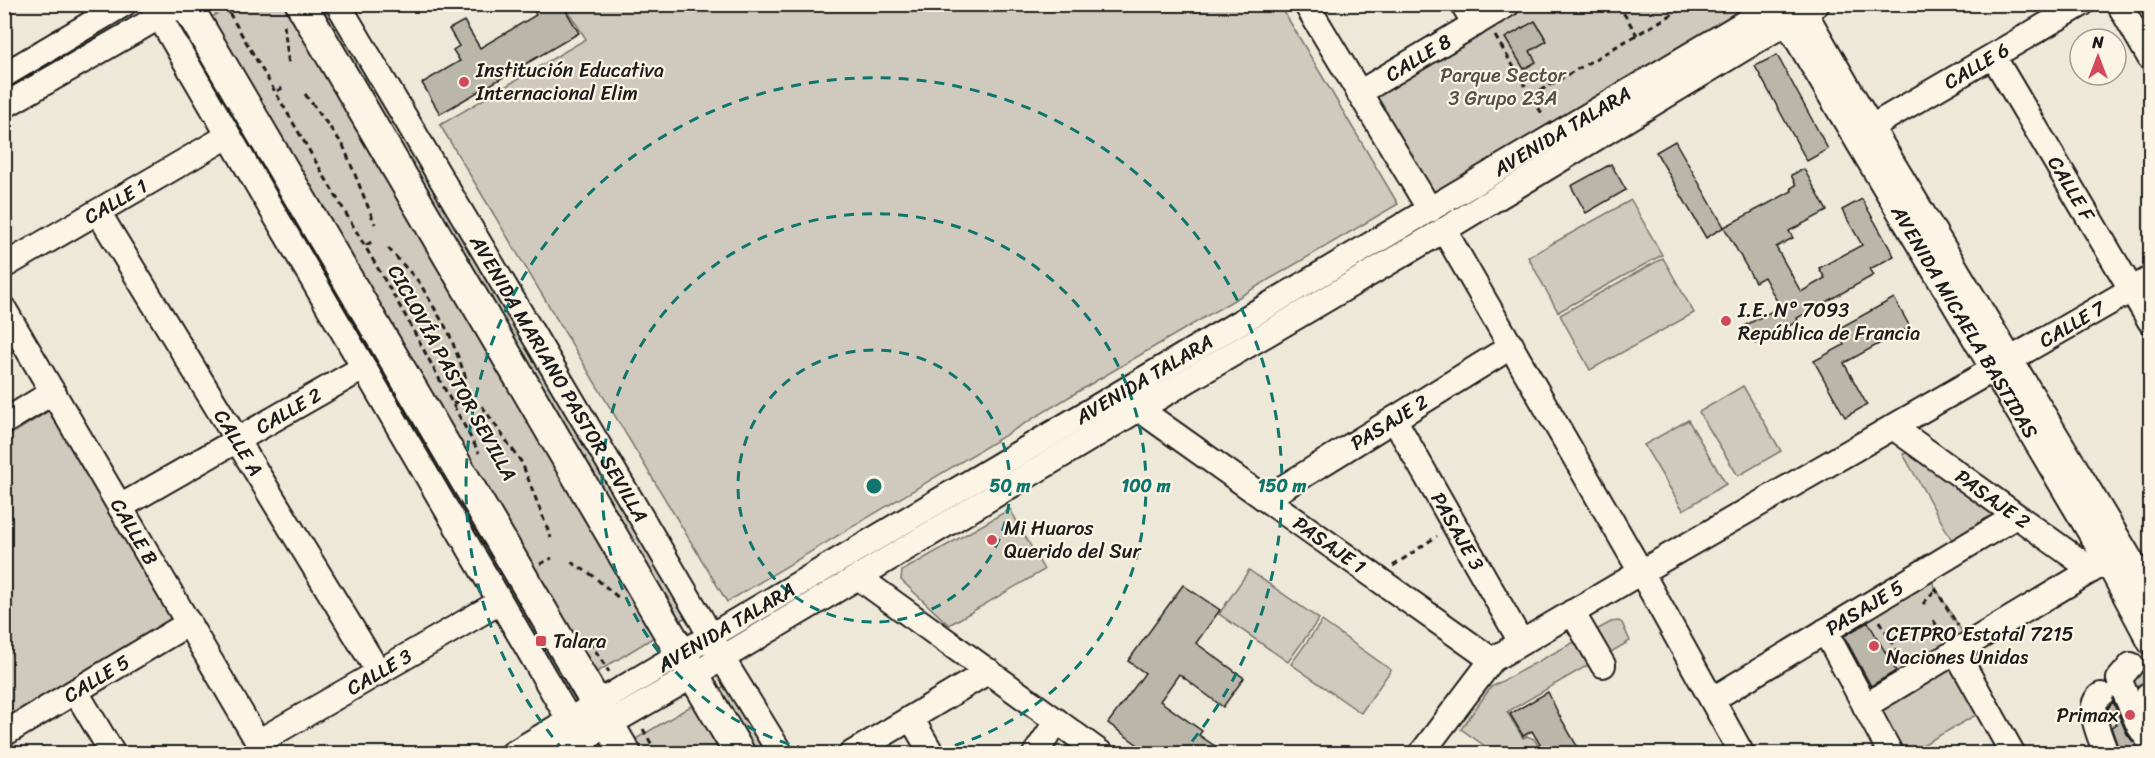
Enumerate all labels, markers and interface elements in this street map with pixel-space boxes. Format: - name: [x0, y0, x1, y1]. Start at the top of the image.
- street label: CALLE 8: [1378, 24, 1458, 91]
- north arrow: [2068, 27, 2128, 87]
- text: N: [2091, 28, 2104, 57]
- street label: CALLE 6: [1937, 32, 2016, 99]
- place label: Institución Educativa Internacional Elim: [475, 53, 664, 111]
- park label: Parque Sector 3 Grupo 23A: [1440, 58, 1568, 116]
- marker: Institución Educativa Internacional Elim: [457, 75, 471, 89]
- street label: AVENIDA TALARA: [1485, 76, 1638, 186]
- street label: CALLE F: [2038, 149, 2105, 229]
- street label: CALLE 1: [77, 169, 154, 234]
- street label: AVENIDA MICAELA BASTIDAS: [1881, 197, 2048, 446]
- street label: AVENIDA MARIANO PASTOR SEVILLA: [460, 227, 658, 529]
- street label: CICLOVÍA PASTOR SEVILLA: [378, 258, 526, 488]
- street label: CALLE 7: [2032, 290, 2113, 357]
- place label: I.E. N° 7093 República de Francia: [1737, 293, 1920, 351]
- marker: I.E. N° 7093 República de Francia: [1719, 314, 1733, 328]
- street label: AVENIDA TALARA: [1067, 324, 1220, 434]
- street label: CALLE 2: [248, 377, 329, 444]
- street label: PASAJE 2: [1343, 384, 1435, 460]
- street label: CALLE A: [204, 402, 273, 483]
- street label: PASAJE 2: [1948, 459, 2038, 538]
- text: 50 m: [990, 470, 1031, 502]
- text: 100 m: [1122, 470, 1171, 502]
- text: 150 m: [1258, 470, 1306, 502]
- centre of rings: [864, 476, 884, 496]
- street label: PASAJE 3: [1421, 485, 1494, 577]
- street label: CALLE B: [101, 491, 168, 572]
- street label: PASAJE 1: [1286, 506, 1374, 583]
- place label: Mi Huaros Querido del Sur: [1004, 511, 1143, 569]
- marker: Mi Huaros Querido del Sur: [985, 533, 999, 547]
- street label: PASAJE 5: [1818, 570, 1911, 645]
- street label: AVENIDA TALARA: [649, 572, 802, 682]
- place label: CETPRO Estatal 7215 Naciones Unidas: [1886, 617, 2074, 675]
- place label: Talara: [553, 624, 606, 659]
- marker: Talara: [534, 634, 548, 648]
- street label: CALLE 3: [340, 639, 419, 705]
- marker: CETPRO Estatal 7215 Naciones Unidas: [1867, 639, 1881, 653]
- street label: CALLE 5: [56, 645, 137, 712]
- place label: Primax: [2057, 698, 2119, 733]
- marker: Primax: [2123, 708, 2137, 722]

